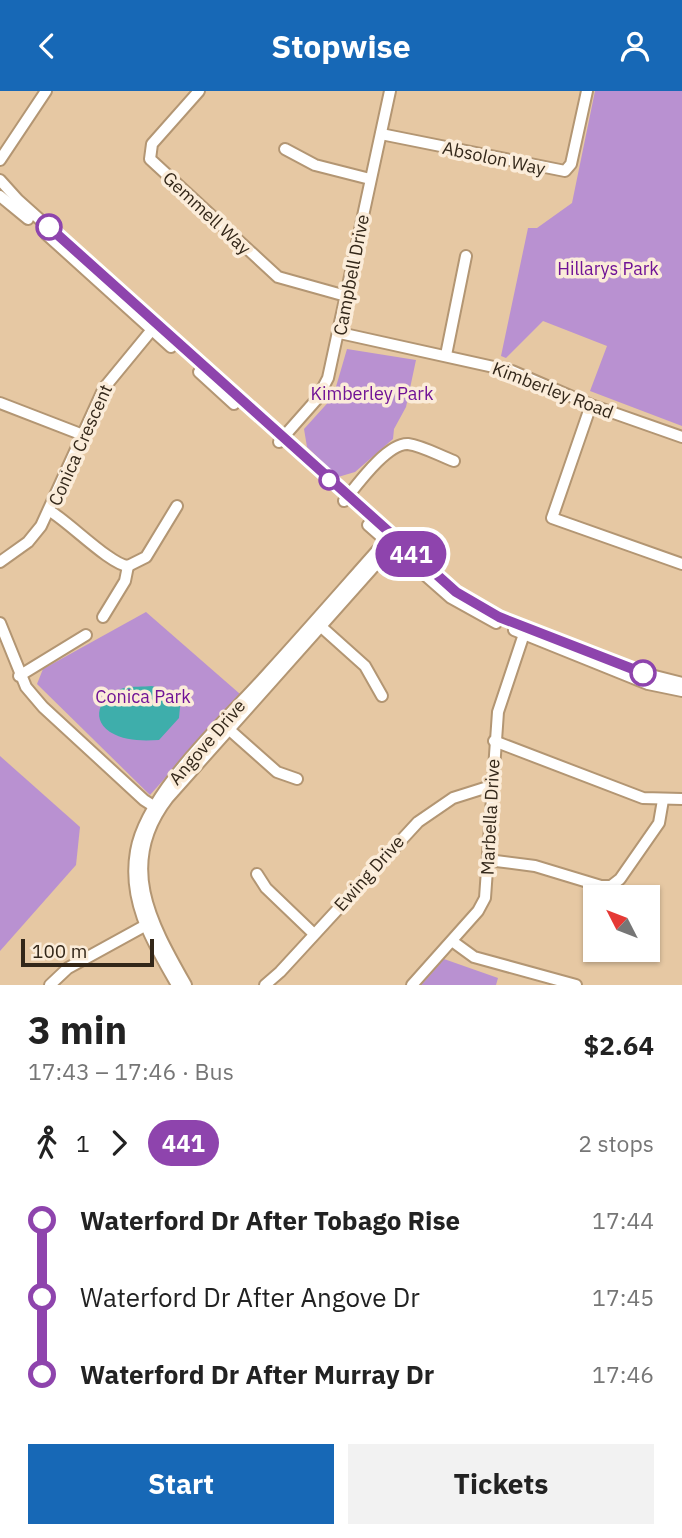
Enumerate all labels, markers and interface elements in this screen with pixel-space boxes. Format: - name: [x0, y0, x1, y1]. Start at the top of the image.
- text: Stopwise: [271, 25, 411, 67]
- icon: back: [28, 27, 66, 65]
- icon: person: [616, 27, 654, 65]
- street label: Absolon Way: [440, 136, 548, 180]
- street label: Gemmell Way: [158, 166, 256, 260]
- street label: Campbell Drive: [328, 212, 374, 338]
- unlabelled marker: [36, 214, 62, 240]
- park label: Hillarys Park: [557, 257, 659, 280]
- street label: Kimberley Road: [489, 356, 617, 424]
- street label: Conica Crescent: [43, 381, 117, 509]
- park label: Kimberley Park: [311, 382, 434, 405]
- unlabelled marker: [319, 470, 339, 490]
- line badge: 441: [371, 531, 451, 577]
- text: 441: [389, 538, 433, 570]
- unlabelled marker: [630, 660, 656, 686]
- park label: Conica Park: [95, 685, 191, 708]
- street label: Angove Drive: [164, 694, 250, 789]
- street label: Marbella Drive: [475, 758, 505, 876]
- street label: Ewing Drive: [329, 830, 409, 916]
- north arrow: [583, 885, 660, 963]
- map controls: [583, 885, 660, 962]
- scale bar: [21, 936, 154, 968]
- text: 100 m: [32, 939, 87, 963]
- text: 3 min: [28, 1005, 127, 1054]
- text: $2.64: [584, 1028, 654, 1062]
- text: 17:43 – 17:46 · Bus: [28, 1056, 234, 1086]
- icon: walk: [28, 1124, 66, 1162]
- icon: forward: [100, 1124, 138, 1162]
- text: 441: [162, 1127, 205, 1159]
- text: 1: [76, 1128, 90, 1158]
- text: 2 stops: [578, 1128, 654, 1158]
- text: Waterford Dr After Tobago Rise: [80, 1203, 460, 1237]
- text: 17:44: [592, 1205, 654, 1235]
- text: Waterford Dr After Angove Dr: [80, 1280, 420, 1314]
- text: 17:45: [592, 1282, 654, 1312]
- text: Waterford Dr After Murray Dr: [80, 1357, 434, 1391]
- text: 17:46: [592, 1359, 654, 1389]
- button: Start: [28, 1444, 334, 1524]
- button: Tickets: [348, 1444, 654, 1524]

